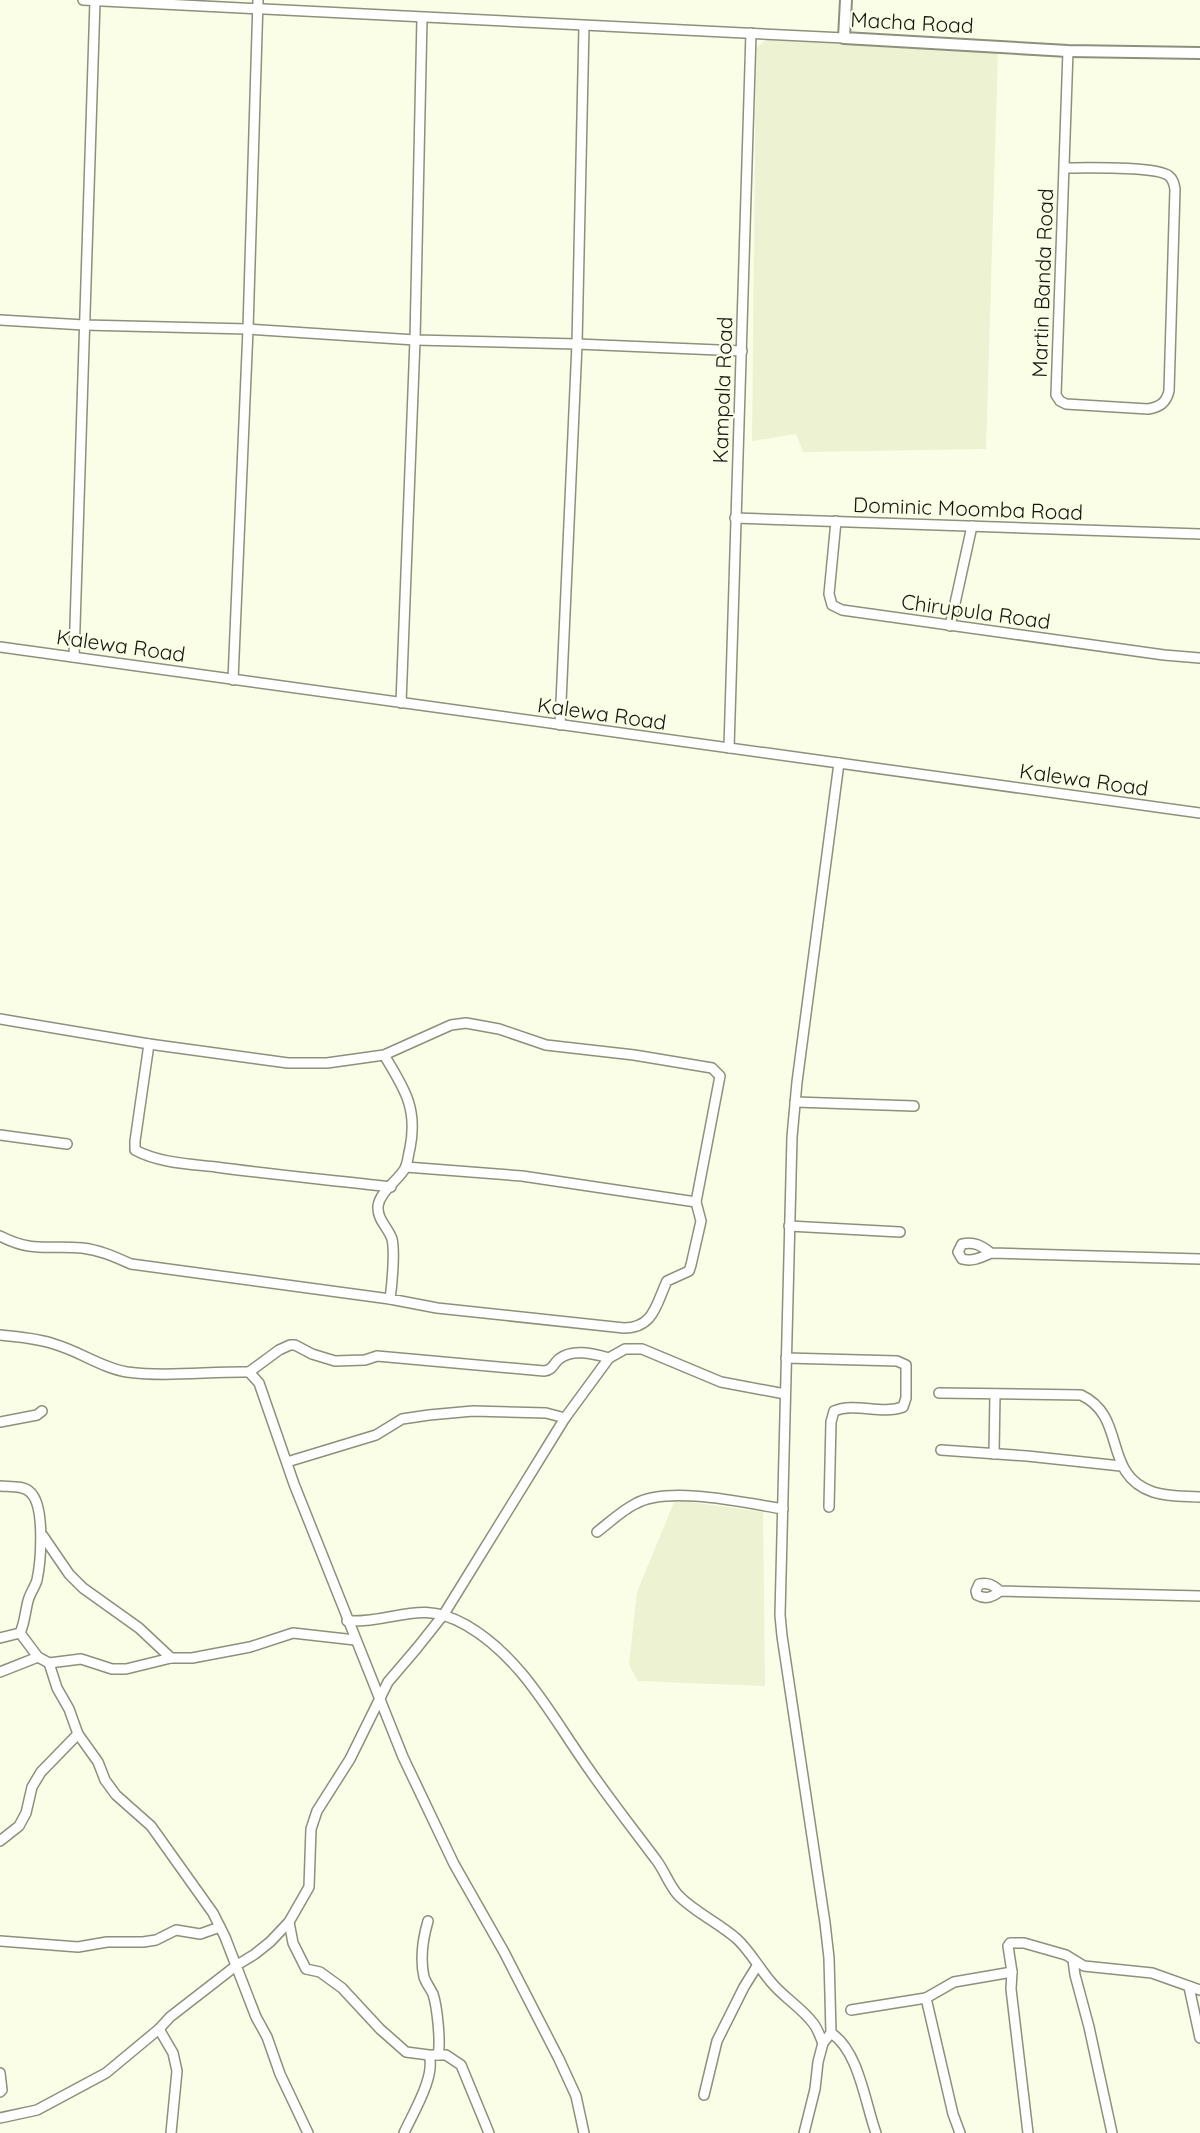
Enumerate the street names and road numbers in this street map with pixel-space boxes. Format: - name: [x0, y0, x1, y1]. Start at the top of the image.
- street label: Macha Road: [850, 6, 974, 38]
- street label: Martin Banda Road: [1026, 188, 1058, 378]
- street label: Kampala Road: [706, 316, 738, 464]
- street label: Dominic Moomba Road: [853, 491, 1083, 525]
- street label: Chirupula Road: [900, 588, 1052, 634]
- street label: Kalewa Road: [55, 623, 187, 667]
- street label: Kalewa Road: [536, 691, 668, 735]
- street label: Kalewa Road: [1018, 757, 1150, 801]

